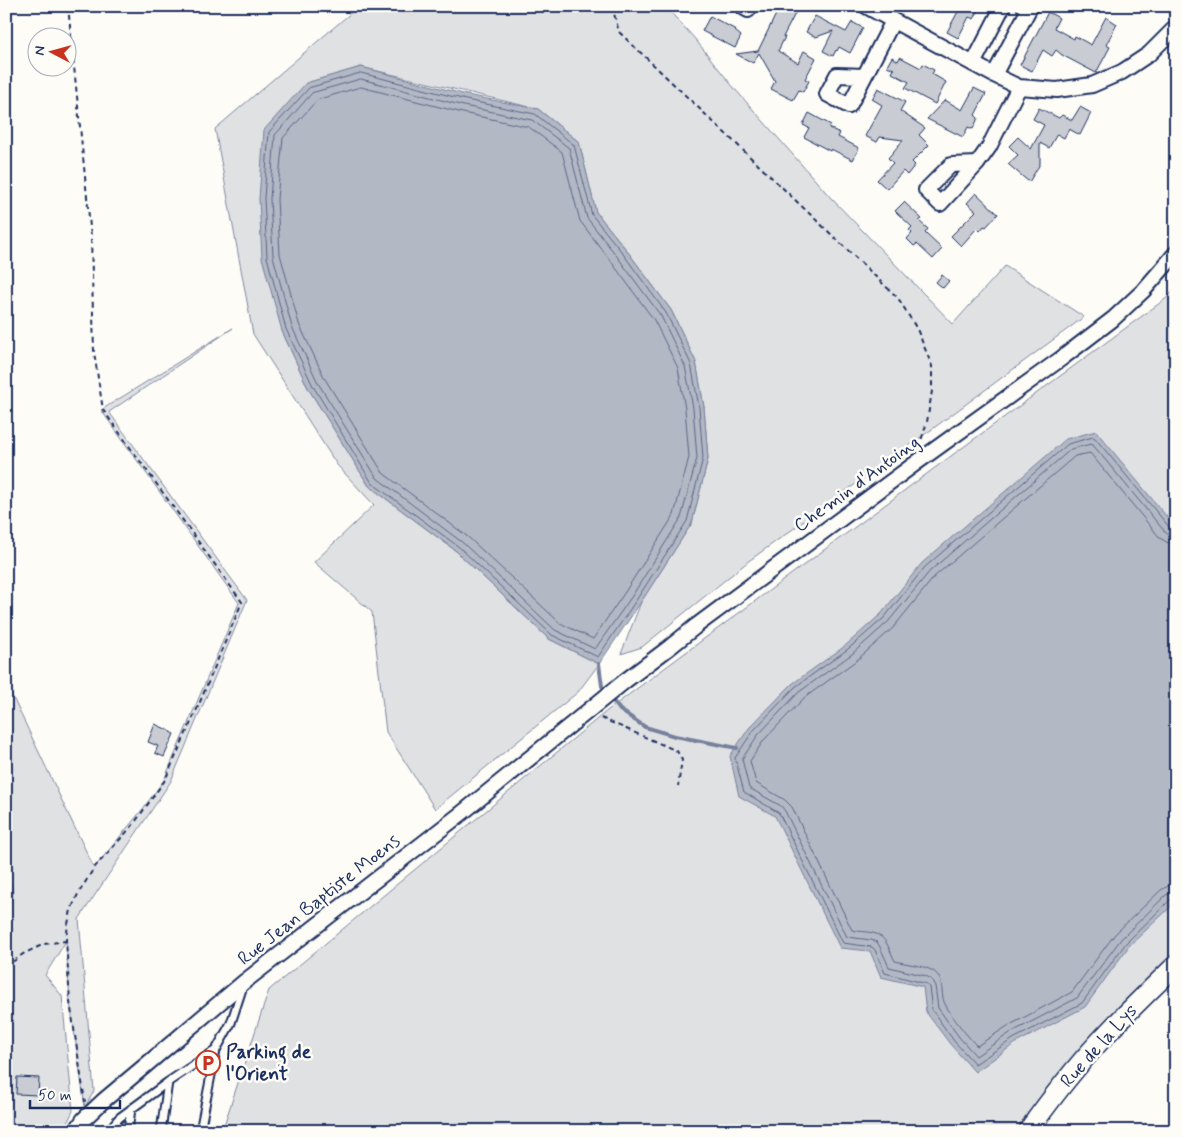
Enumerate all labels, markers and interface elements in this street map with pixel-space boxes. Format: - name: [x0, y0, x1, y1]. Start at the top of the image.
- north arrow: [28, 28, 78, 78]
- text: N: [31, 45, 50, 56]
- street label: Chemin d'Antoing: [789, 430, 926, 539]
- street label: Rue Jean Baptiste Moens: [233, 829, 405, 971]
- street label: Rue de la Lys: [1055, 999, 1144, 1094]
- place label: Parking de l'Orient: [226, 1040, 312, 1087]
- parking icon: Parking de l'Orient: [195, 1050, 221, 1076]
- scale bar: [30, 1077, 120, 1109]
- text: 50 m: [38, 1086, 72, 1106]

